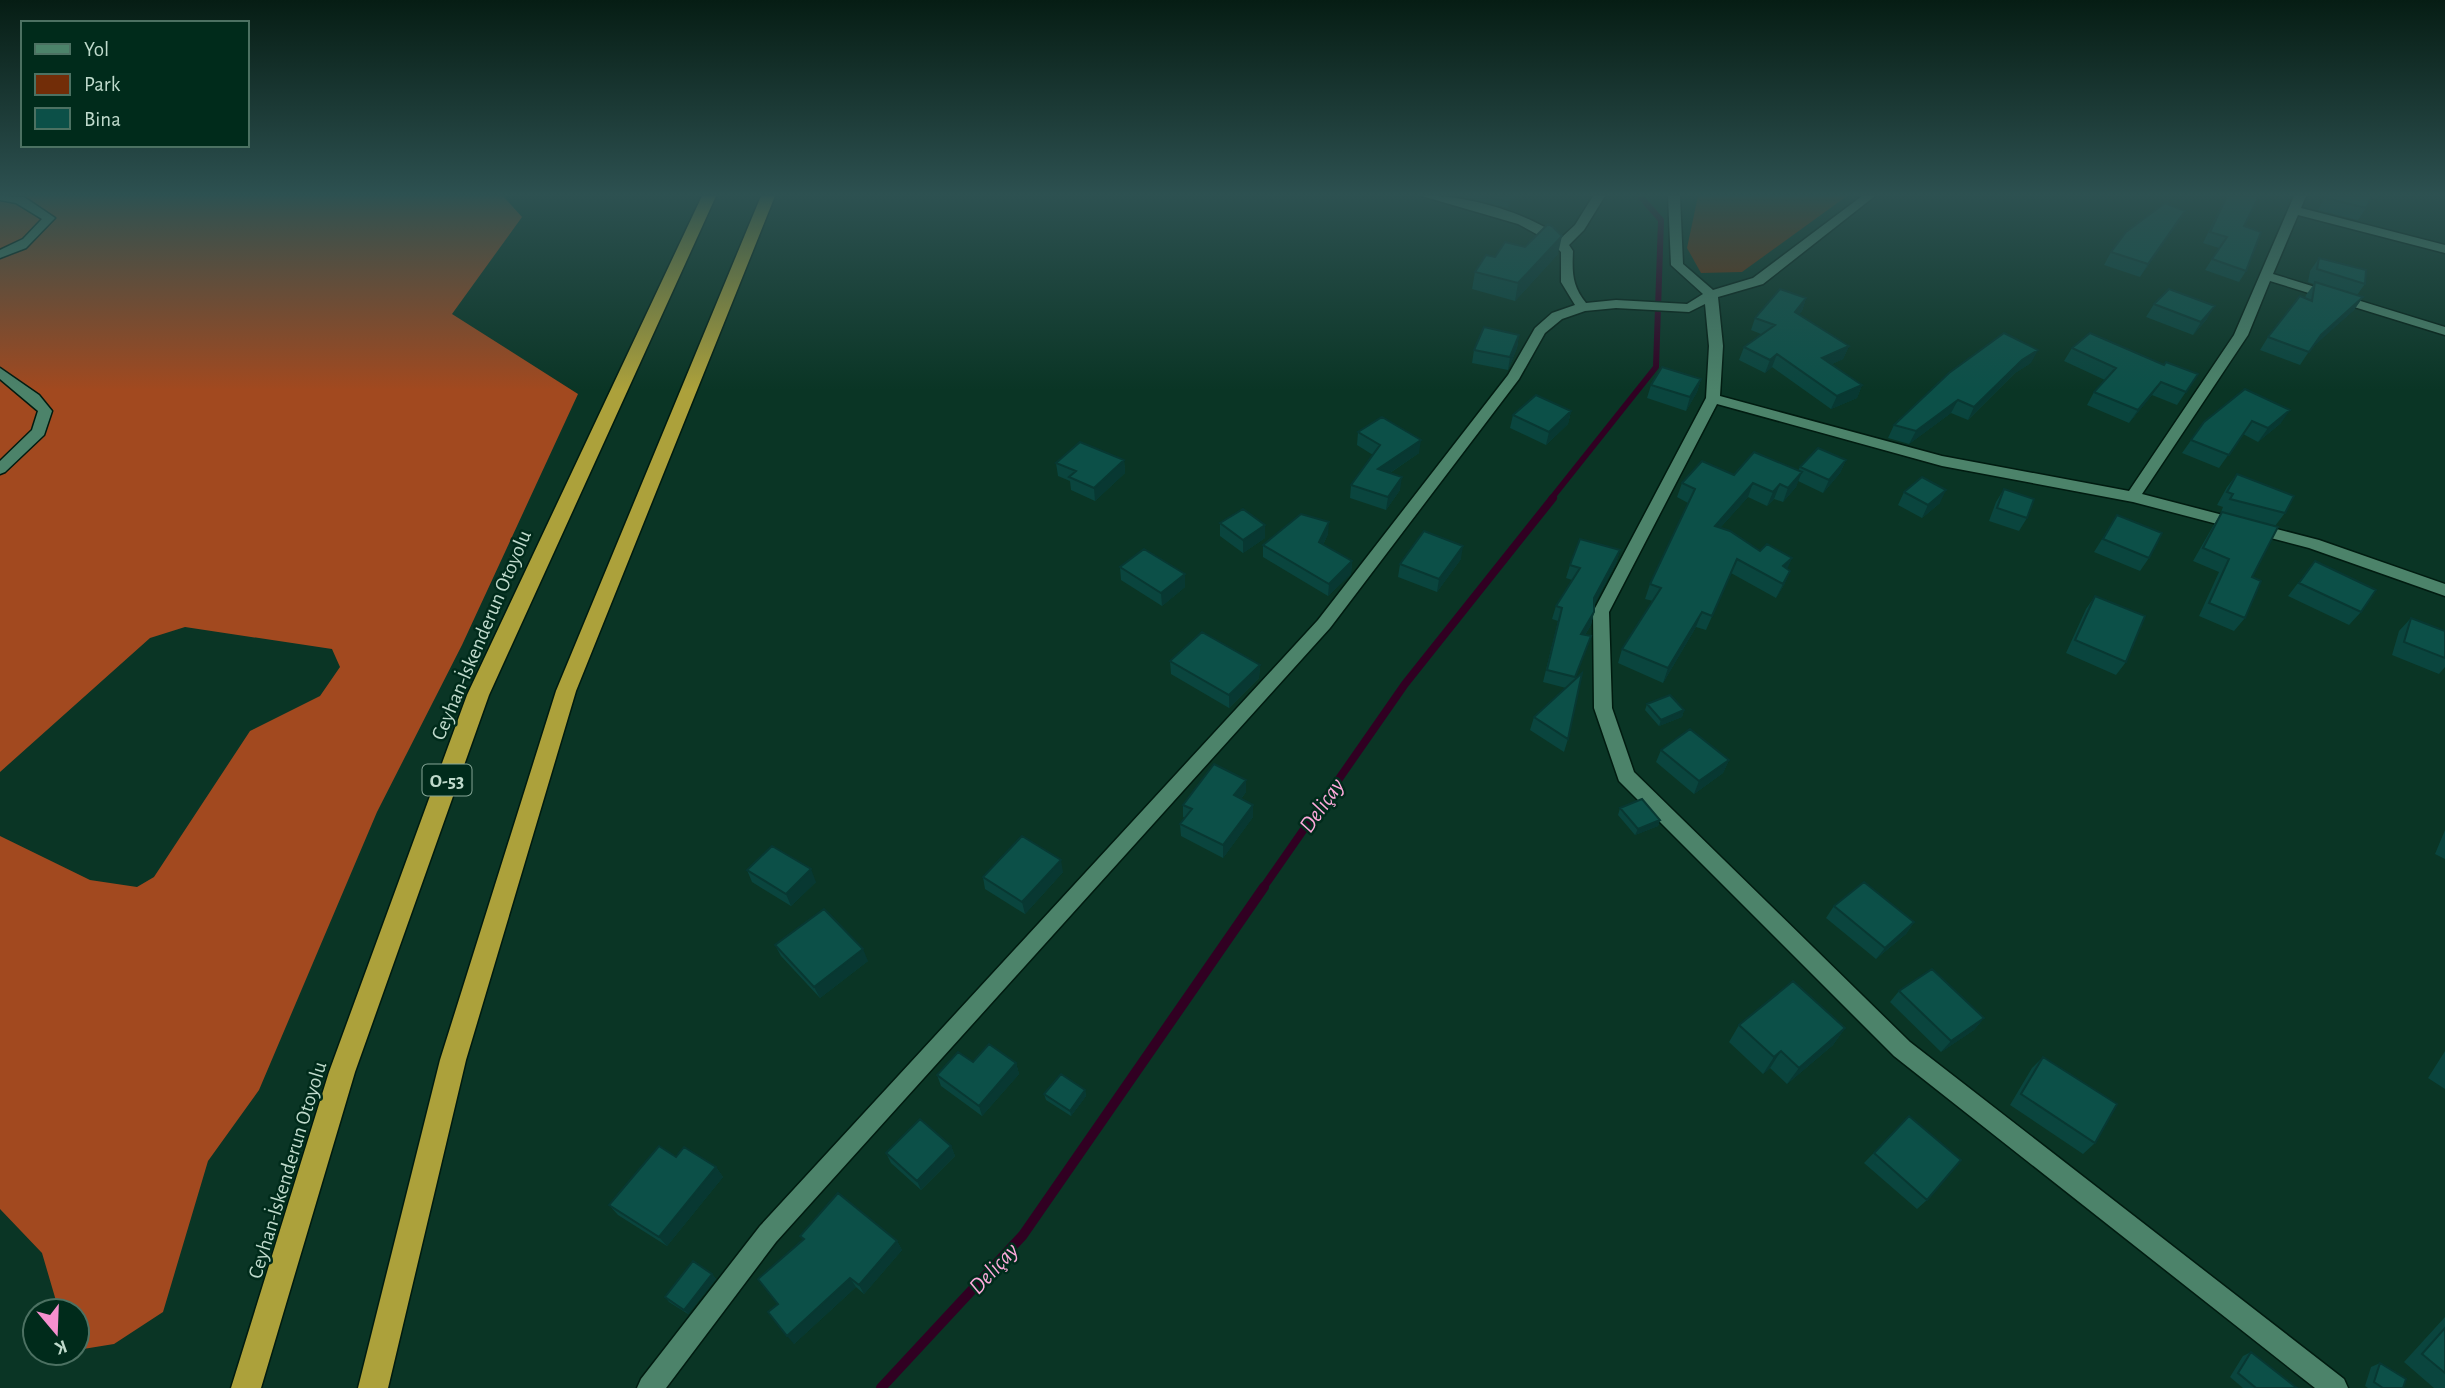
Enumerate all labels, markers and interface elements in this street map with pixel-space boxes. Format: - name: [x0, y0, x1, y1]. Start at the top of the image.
- legend: [21, 21, 248, 147]
- text: Yol: [84, 39, 109, 60]
- text: Park: [84, 74, 121, 95]
- text: Bina: [84, 109, 121, 130]
- street label: Ceyhan-İskenderun Otoyolu: [427, 527, 535, 743]
- road number: O-53: [422, 764, 472, 796]
- water label: Deliçay: [1295, 774, 1349, 837]
- street label: Ceyhan-İskenderun Otoyolu: [243, 1059, 331, 1281]
- water label: Deliçay: [965, 1239, 1023, 1299]
- north arrow: [21, 1297, 91, 1367]
- text: K: [52, 1336, 69, 1358]

